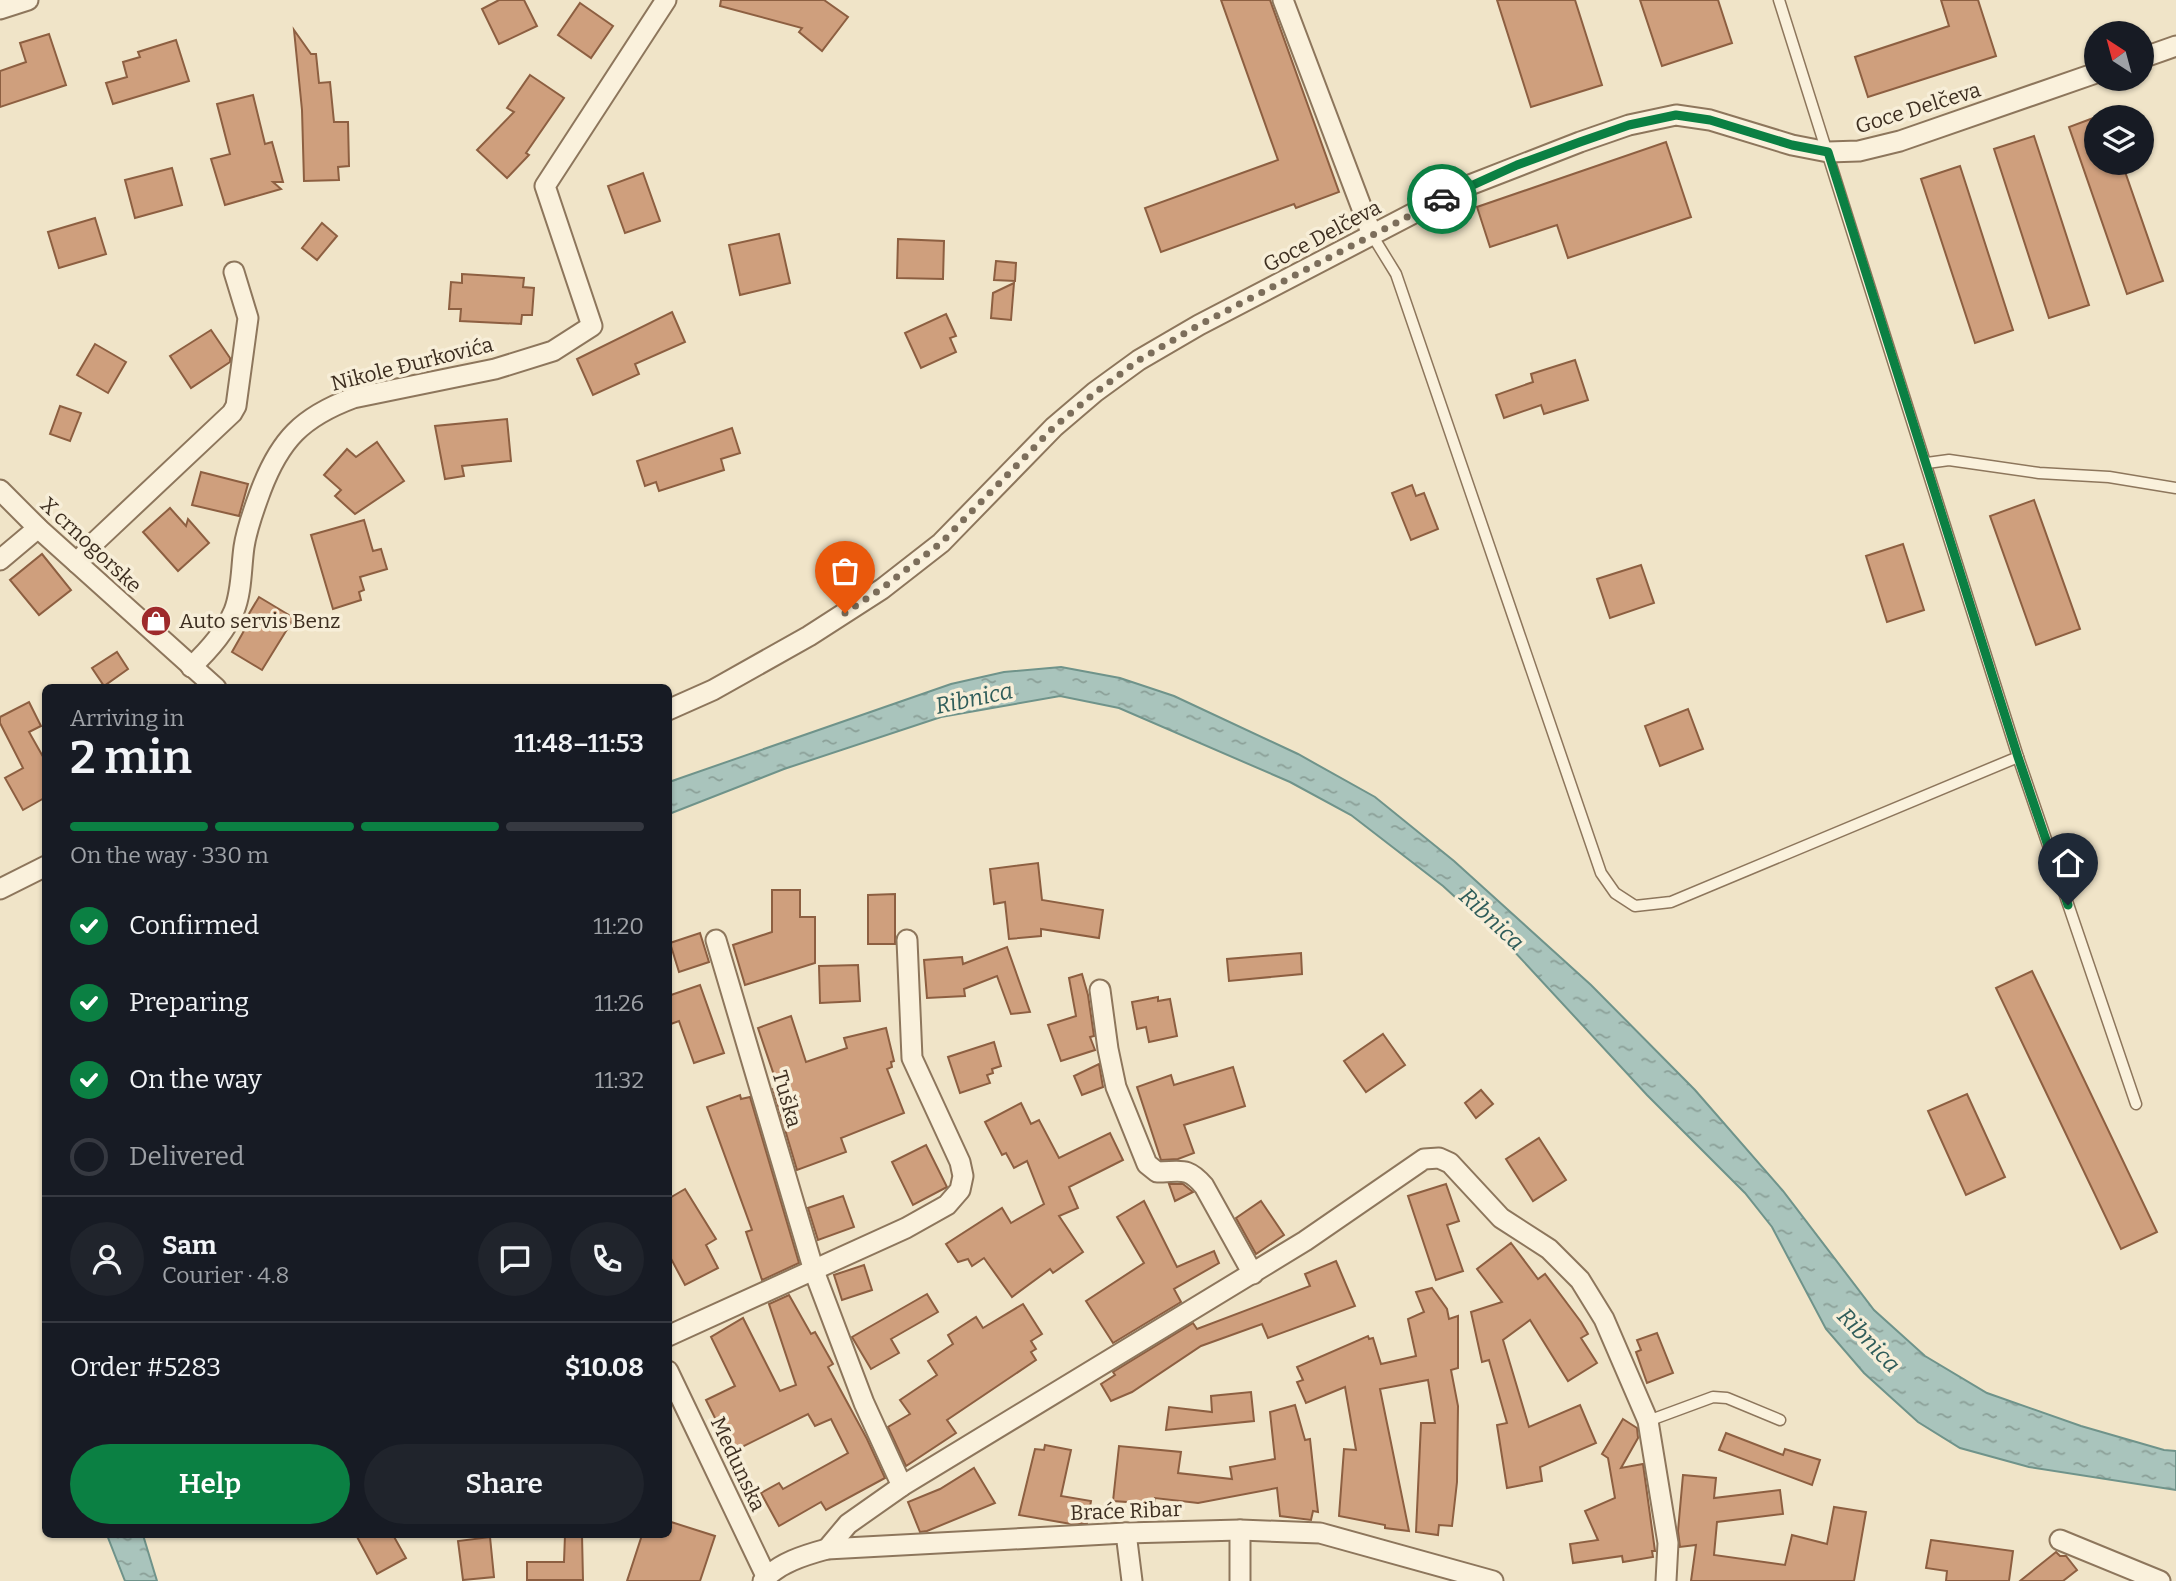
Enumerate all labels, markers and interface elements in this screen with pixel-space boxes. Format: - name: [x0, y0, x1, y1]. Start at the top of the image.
- north arrow: [2084, 21, 2154, 91]
- map controls: [2084, 21, 2154, 175]
- street label: Goce Delčeva: [1852, 76, 1984, 139]
- button: layers: [2084, 105, 2154, 175]
- courier: [1407, 164, 1477, 234]
- icon: car: [1423, 180, 1461, 218]
- street label: Goce Delčeva: [1259, 194, 1386, 278]
- street label: Nikole Đurkovića: [328, 331, 496, 397]
- street label: X crnogorske: [35, 492, 147, 598]
- pin: [815, 541, 875, 613]
- icon: bag: [826, 552, 864, 590]
- shop icon: Auto servis Benz: [139, 604, 173, 638]
- place label: Auto servis Benz: [179, 608, 340, 634]
- water label: Ribnica: [933, 676, 1015, 720]
- text: Arriving in: [70, 704, 184, 732]
- text: 11:48–11:53: [514, 728, 644, 759]
- text: 2 min: [70, 730, 192, 785]
- pin: [2038, 833, 2098, 905]
- text: On the way · 330 m: [70, 841, 269, 869]
- icon: home: [2049, 844, 2087, 882]
- water label: Ribnica: [1454, 882, 1530, 956]
- icon: check: [70, 907, 108, 945]
- text: Confirmed: [129, 910, 259, 941]
- text: 11:20: [593, 912, 644, 940]
- icon: check: [70, 984, 108, 1022]
- text: Preparing: [129, 987, 249, 1018]
- text: 11:26: [594, 989, 644, 1017]
- icon: check: [70, 1061, 108, 1099]
- text: On the way: [129, 1064, 262, 1095]
- text: 11:32: [595, 1066, 644, 1094]
- street label: Tuška: [767, 1068, 808, 1131]
- text: Delivered: [129, 1141, 244, 1172]
- button: person: [70, 1222, 144, 1296]
- button: chat: [478, 1222, 552, 1296]
- button: phone: [570, 1222, 644, 1296]
- text: Sam: [162, 1230, 217, 1261]
- text: Courier · 4.8: [162, 1261, 289, 1289]
- water label: Ribnica: [1832, 1302, 1906, 1378]
- text: Order #5283: [70, 1352, 221, 1383]
- text: $10.08: [565, 1352, 644, 1383]
- street label: Medunska: [705, 1413, 771, 1516]
- button: Help: [70, 1444, 350, 1524]
- button: Share: [364, 1444, 644, 1524]
- street label: Braće Ribar: [1070, 1496, 1182, 1526]

